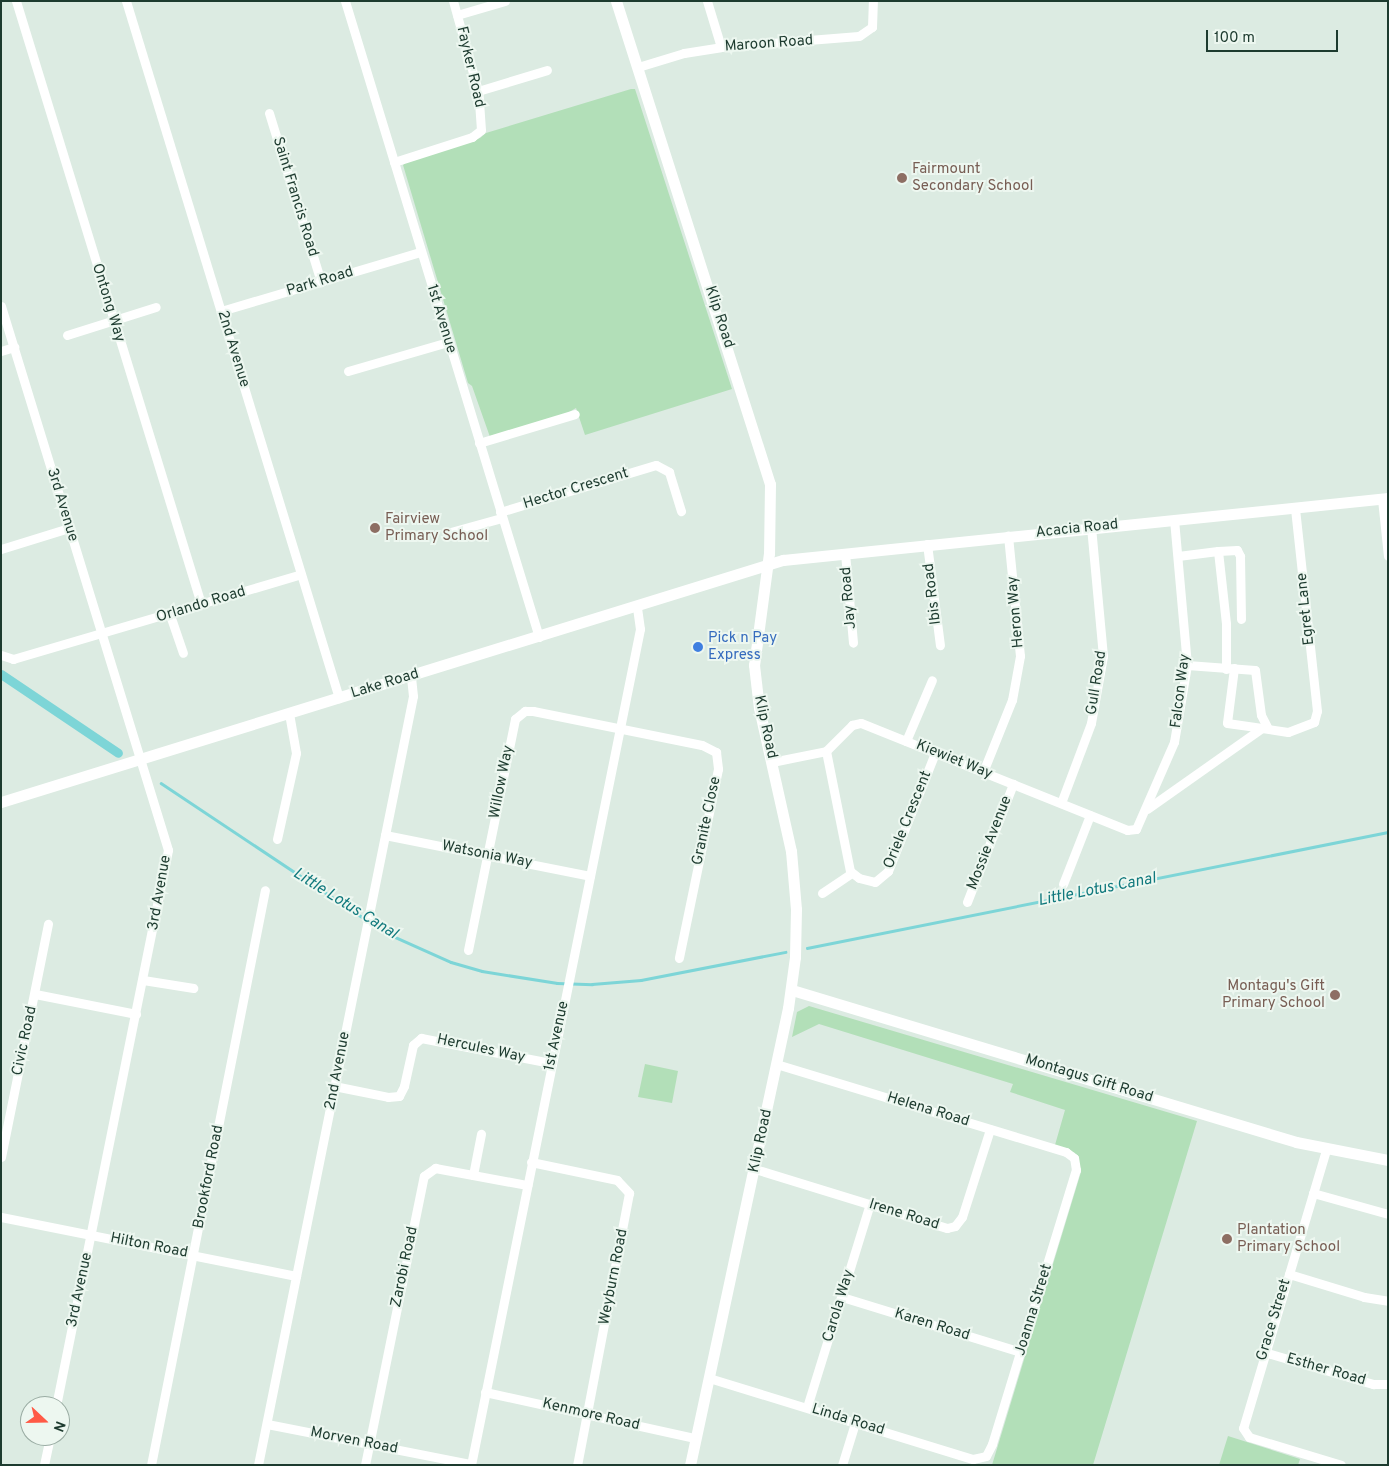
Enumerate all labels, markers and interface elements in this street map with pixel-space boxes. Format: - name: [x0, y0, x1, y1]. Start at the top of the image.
- scale bar: [1209, 20, 1342, 52]
- street label: Fayker Road: [452, 25, 488, 109]
- text: 100 m: [1214, 29, 1255, 48]
- street label: Maroon Road: [724, 32, 814, 56]
- street label: Saint Francis Road: [268, 135, 322, 259]
- place label: Fairmount Secondary School: [912, 160, 1033, 195]
- marker: Fairmount Secondary School: [896, 172, 908, 184]
- street label: Ontong Way: [87, 261, 129, 345]
- street label: Park Road: [284, 263, 356, 301]
- street label: 1st Avenue: [422, 282, 460, 356]
- street label: Klip Road: [700, 284, 738, 350]
- street label: 2nd Avenue: [213, 308, 253, 390]
- street label: Hector Crescent: [521, 464, 631, 514]
- street label: 3rd Avenue: [42, 466, 82, 544]
- place label: Fairview Primary School: [385, 510, 488, 545]
- street label: Acacia Road: [1035, 516, 1119, 542]
- marker: Fairview Primary School: [369, 522, 381, 534]
- street label: Ibis Road: [920, 562, 946, 626]
- street label: Jay Road: [837, 566, 861, 630]
- street label: Egret Lane: [1293, 572, 1319, 646]
- street label: Heron Way: [1004, 575, 1028, 649]
- street label: Orlando Road: [154, 583, 248, 627]
- place label: Pick n Pay Express: [708, 629, 777, 664]
- marker: Pick n Pay Express: [692, 641, 704, 653]
- street label: Gull Road: [1083, 650, 1111, 716]
- street label: Falcon Way: [1167, 653, 1195, 729]
- street label: Lake Road: [349, 665, 421, 703]
- street label: Klip Road: [750, 694, 780, 760]
- street label: Kiewiet Way: [913, 736, 995, 784]
- street label: Willow Way: [486, 744, 518, 820]
- street label: Oriele Crescent: [880, 768, 936, 872]
- street label: Granite Close: [689, 775, 725, 867]
- street label: Mossie Avenue: [964, 793, 1016, 893]
- street label: Watsonia Way: [440, 837, 534, 873]
- street label: 3rd Avenue: [144, 854, 176, 932]
- water label: Little Lotus Canal: [289, 864, 401, 944]
- water label: Little Lotus Canal: [1036, 869, 1158, 911]
- place label: Montagu's Gift Primary School: [1222, 977, 1325, 1012]
- marker: Montagu's Gift Primary School: [1329, 989, 1341, 1001]
- street label: 1st Avenue: [541, 999, 573, 1073]
- street label: Civic Road: [9, 1005, 41, 1077]
- street label: 2nd Avenue: [322, 1030, 354, 1112]
- street label: Hercules Way: [435, 1031, 527, 1067]
- street label: Montagus Gift Road: [1023, 1051, 1155, 1107]
- street label: Helena Road: [885, 1089, 971, 1131]
- street label: Klip Road: [746, 1108, 776, 1174]
- street label: Brookford Road: [190, 1124, 228, 1230]
- street label: Irene Road: [867, 1196, 941, 1234]
- place label: Plantation Primary School: [1237, 1221, 1340, 1256]
- street label: Zarobi Road: [388, 1225, 422, 1309]
- street label: Weyburn Road: [596, 1227, 632, 1327]
- street label: Hilton Road: [109, 1230, 189, 1262]
- marker: Plantation Primary School: [1221, 1233, 1233, 1245]
- street label: 3rd Avenue: [63, 1251, 97, 1329]
- street label: Joanna Street: [1012, 1262, 1056, 1358]
- street label: Carola Way: [819, 1268, 859, 1344]
- street label: Grace Street: [1253, 1277, 1295, 1363]
- street label: Karen Road: [892, 1305, 972, 1345]
- street label: Esther Road: [1284, 1350, 1368, 1390]
- street label: Kenmore Road: [541, 1395, 641, 1435]
- north arrow: [20, 1396, 70, 1446]
- street label: Linda Road: [809, 1400, 887, 1440]
- text: N: [49, 1418, 68, 1434]
- street label: Morven Road: [309, 1424, 399, 1458]

